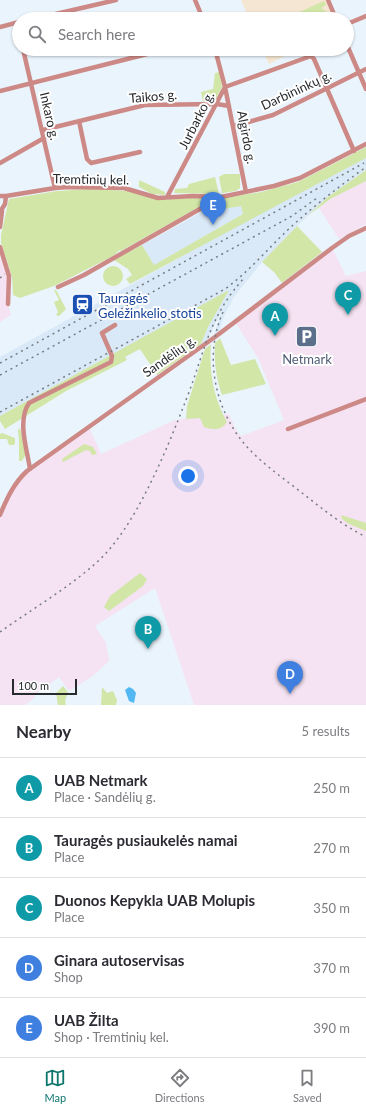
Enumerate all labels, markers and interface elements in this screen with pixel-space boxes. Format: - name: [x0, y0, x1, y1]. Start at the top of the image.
- search box: [12, 12, 354, 56]
- icon: search: [26, 23, 48, 45]
- text: Search here: [58, 25, 135, 43]
- street label: Darbininkų g.: [258, 67, 334, 113]
- street label: Taikos g.: [128, 86, 178, 106]
- street label: Jurbarko g.: [175, 89, 217, 151]
- street label: Inkaro g.: [37, 90, 63, 142]
- street label: Algirdo g.: [234, 109, 260, 165]
- street label: Tremtinių kel.: [53, 170, 129, 188]
- pin: E: [200, 192, 226, 225]
- pin: C: [335, 282, 361, 315]
- place label: Tauragės Geležinkelio stotis: [98, 290, 202, 321]
- station icon: Tauragės Geležinkelio stotis: [70, 292, 96, 318]
- pin: A: [262, 303, 288, 336]
- parking icon: Netmark: [294, 324, 320, 350]
- street label: Sandėlių g.: [139, 332, 199, 380]
- place label: Netmark: [282, 351, 332, 367]
- your location: [178, 466, 198, 486]
- pin: B: [135, 616, 161, 649]
- pin: D: [277, 661, 303, 694]
- scale bar: [12, 677, 77, 696]
- text: 100 m: [18, 679, 49, 692]
- text: Nearby: [16, 721, 71, 742]
- text: 5 results: [302, 723, 350, 739]
- text: UAB Netmark: [54, 771, 147, 789]
- text: A: [24, 780, 34, 796]
- text: 250 m: [313, 780, 350, 796]
- text: Place · Sandėlių g.: [54, 789, 156, 805]
- text: Tauragės pusiaukelės namai: [54, 831, 238, 849]
- text: B: [25, 840, 33, 856]
- text: 270 m: [313, 840, 350, 856]
- text: Place: [54, 849, 84, 865]
- text: Duonos Kepykla UAB Molupis: [54, 891, 255, 909]
- text: C: [25, 900, 33, 916]
- text: 350 m: [313, 900, 350, 916]
- text: Place: [54, 909, 84, 925]
- text: Ginara autoservisas: [54, 951, 184, 969]
- text: D: [24, 960, 34, 976]
- text: 370 m: [313, 960, 350, 976]
- text: Shop: [54, 969, 83, 985]
- text: UAB Žilta: [54, 1011, 119, 1029]
- text: E: [25, 1020, 33, 1036]
- text: 390 m: [313, 1020, 350, 1036]
- text: Shop · Tremtinių kel.: [54, 1029, 169, 1045]
- tab: Map: [44, 1067, 66, 1104]
- tab: Directions: [155, 1067, 204, 1104]
- tab: Saved: [293, 1067, 322, 1104]

